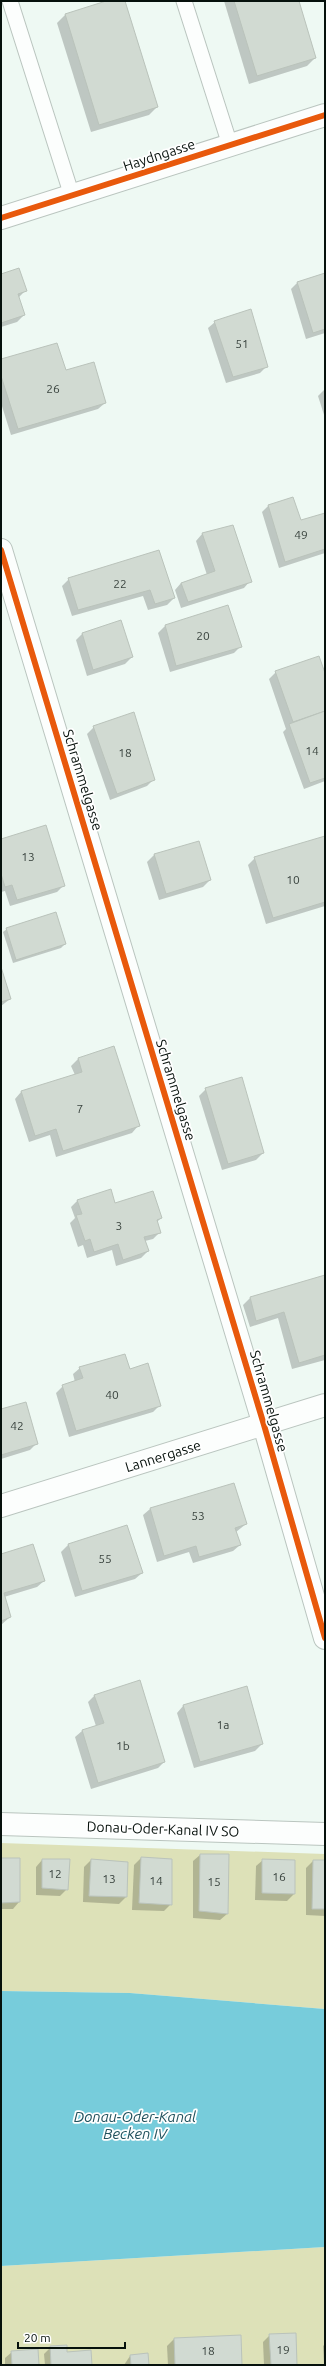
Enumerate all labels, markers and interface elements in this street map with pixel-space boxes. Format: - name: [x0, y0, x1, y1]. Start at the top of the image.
- street label: Haydngasse: [121, 136, 197, 174]
- house number: 51: [235, 337, 249, 350]
- house number: 26: [46, 382, 60, 395]
- house number: 49: [294, 528, 308, 541]
- house number: 22: [113, 577, 127, 590]
- house number: 20: [196, 629, 210, 642]
- street label: Schrammelgasse: [60, 727, 106, 833]
- house number: 14: [305, 744, 319, 757]
- house number: 18: [118, 746, 132, 759]
- house number: 13: [21, 850, 35, 863]
- house number: 10: [286, 873, 300, 886]
- street label: Schrammelgasse: [153, 1037, 199, 1143]
- house number: 7: [77, 1102, 83, 1115]
- house number: 3: [116, 1219, 122, 1232]
- street label: Schrammelgasse: [247, 1348, 291, 1454]
- house number: 40: [105, 1388, 119, 1401]
- house number: 42: [10, 1419, 24, 1432]
- street label: Lannergasse: [123, 1437, 203, 1475]
- house number: 53: [191, 1509, 205, 1522]
- house number: 55: [98, 1552, 112, 1565]
- house number: 1a: [217, 1718, 229, 1731]
- house number: 1b: [116, 1739, 130, 1752]
- street label: Donau-Oder-Kanal IV SO: [86, 1818, 240, 1840]
- house number: 12: [48, 1867, 62, 1880]
- house number: 16: [272, 1870, 286, 1883]
- house number: 13: [102, 1872, 116, 1885]
- house number: 14: [149, 1874, 163, 1887]
- house number: 15: [207, 1875, 221, 1888]
- water label: Donau-Oder-Kanal Becken IV: [74, 2108, 197, 2142]
- scale bar: [18, 2324, 125, 2350]
- text: 20 m: [24, 2331, 51, 2344]
- house number: 19: [276, 2343, 290, 2356]
- house number: 18: [201, 2344, 215, 2357]

